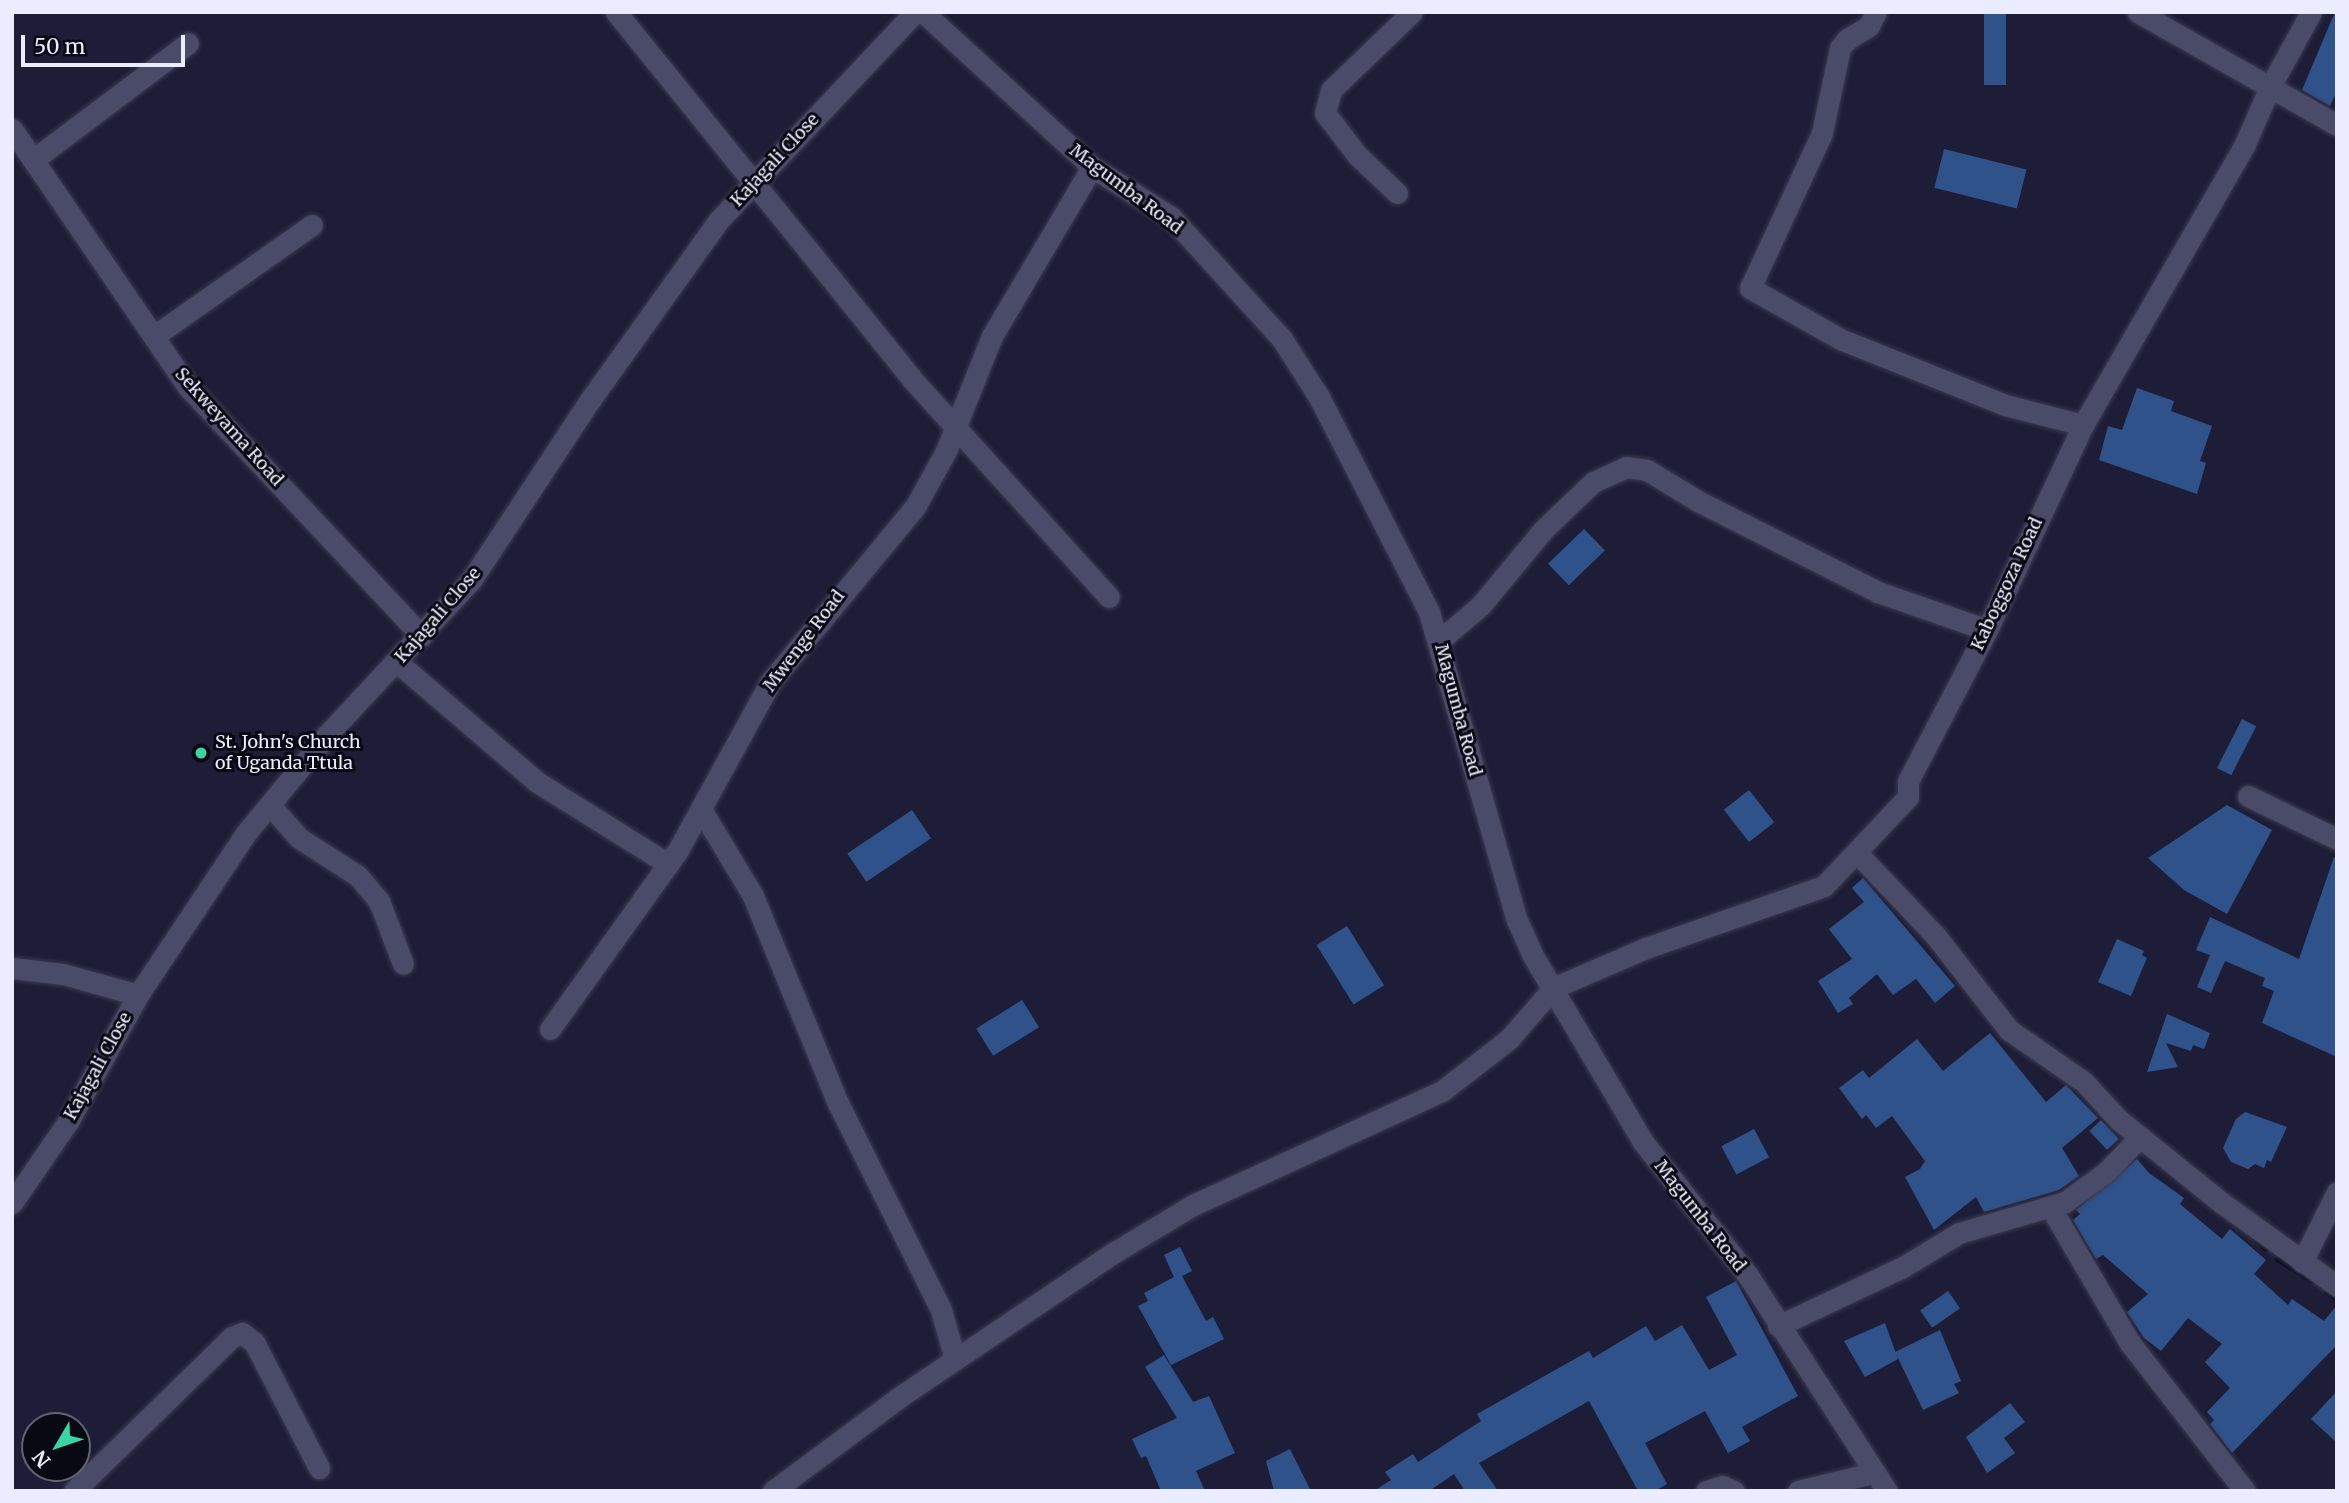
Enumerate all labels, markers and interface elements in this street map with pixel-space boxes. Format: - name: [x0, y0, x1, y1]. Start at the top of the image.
- scale bar: [24, 21, 189, 65]
- text: 50 m: [34, 33, 85, 60]
- street label: Kajagali Close: [726, 109, 824, 211]
- street label: Magumba Road: [1065, 139, 1187, 239]
- street label: Sekweyama Road: [170, 363, 288, 491]
- street label: Kaboggoza Road: [1967, 514, 2047, 654]
- street label: Kajagali Close: [391, 563, 485, 667]
- street label: Mwenge Road: [759, 586, 849, 696]
- street label: Magumba Road: [1430, 642, 1486, 778]
- place label: St. John's Church of Uganda Ttula: [215, 732, 361, 774]
- marker: St. John's Church of Uganda Ttula: [193, 745, 209, 761]
- street label: Kajagali Close: [60, 1008, 136, 1124]
- street label: Magumba Road: [1650, 1156, 1750, 1276]
- north arrow: [21, 1412, 91, 1482]
- text: N: [27, 1446, 55, 1472]

